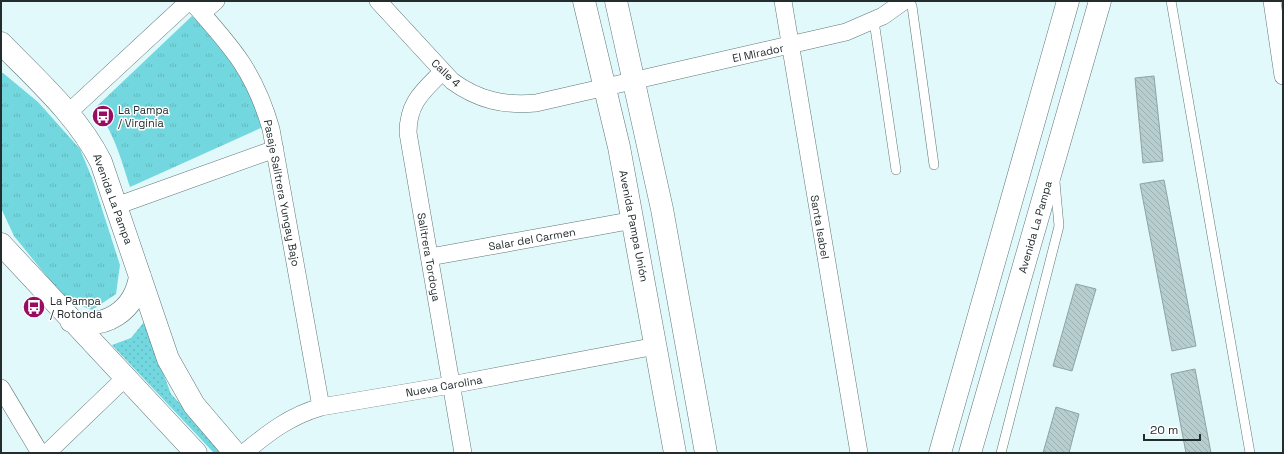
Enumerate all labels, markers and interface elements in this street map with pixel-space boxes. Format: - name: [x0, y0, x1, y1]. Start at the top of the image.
- street label: El Mirador: [731, 41, 785, 65]
- street label: Calle 4: [428, 56, 464, 90]
- bus stop icon: La Pampa / Virginia: [90, 103, 116, 129]
- place label: La Pampa / Virginia: [118, 103, 170, 130]
- street label: Pasaje Salitrera Yungay Bajo: [261, 118, 303, 268]
- street label: Avenida La Pampa: [90, 152, 136, 247]
- street label: Avenida Pampa Unión: [616, 169, 652, 283]
- street label: Avenida La Pampa: [1015, 179, 1055, 275]
- street label: Santa Isabel: [807, 194, 833, 260]
- street label: Salitrera Tordoya: [414, 212, 444, 303]
- street label: Salar del Carmen: [487, 224, 577, 254]
- bus stop icon: La Pampa / Rotonda: [21, 294, 47, 320]
- place label: La Pampa / Rotonda: [50, 294, 103, 321]
- street label: Nueva Carolina: [404, 372, 484, 400]
- scale bar: [1144, 416, 1200, 442]
- text: 20 m: [1150, 422, 1178, 438]

